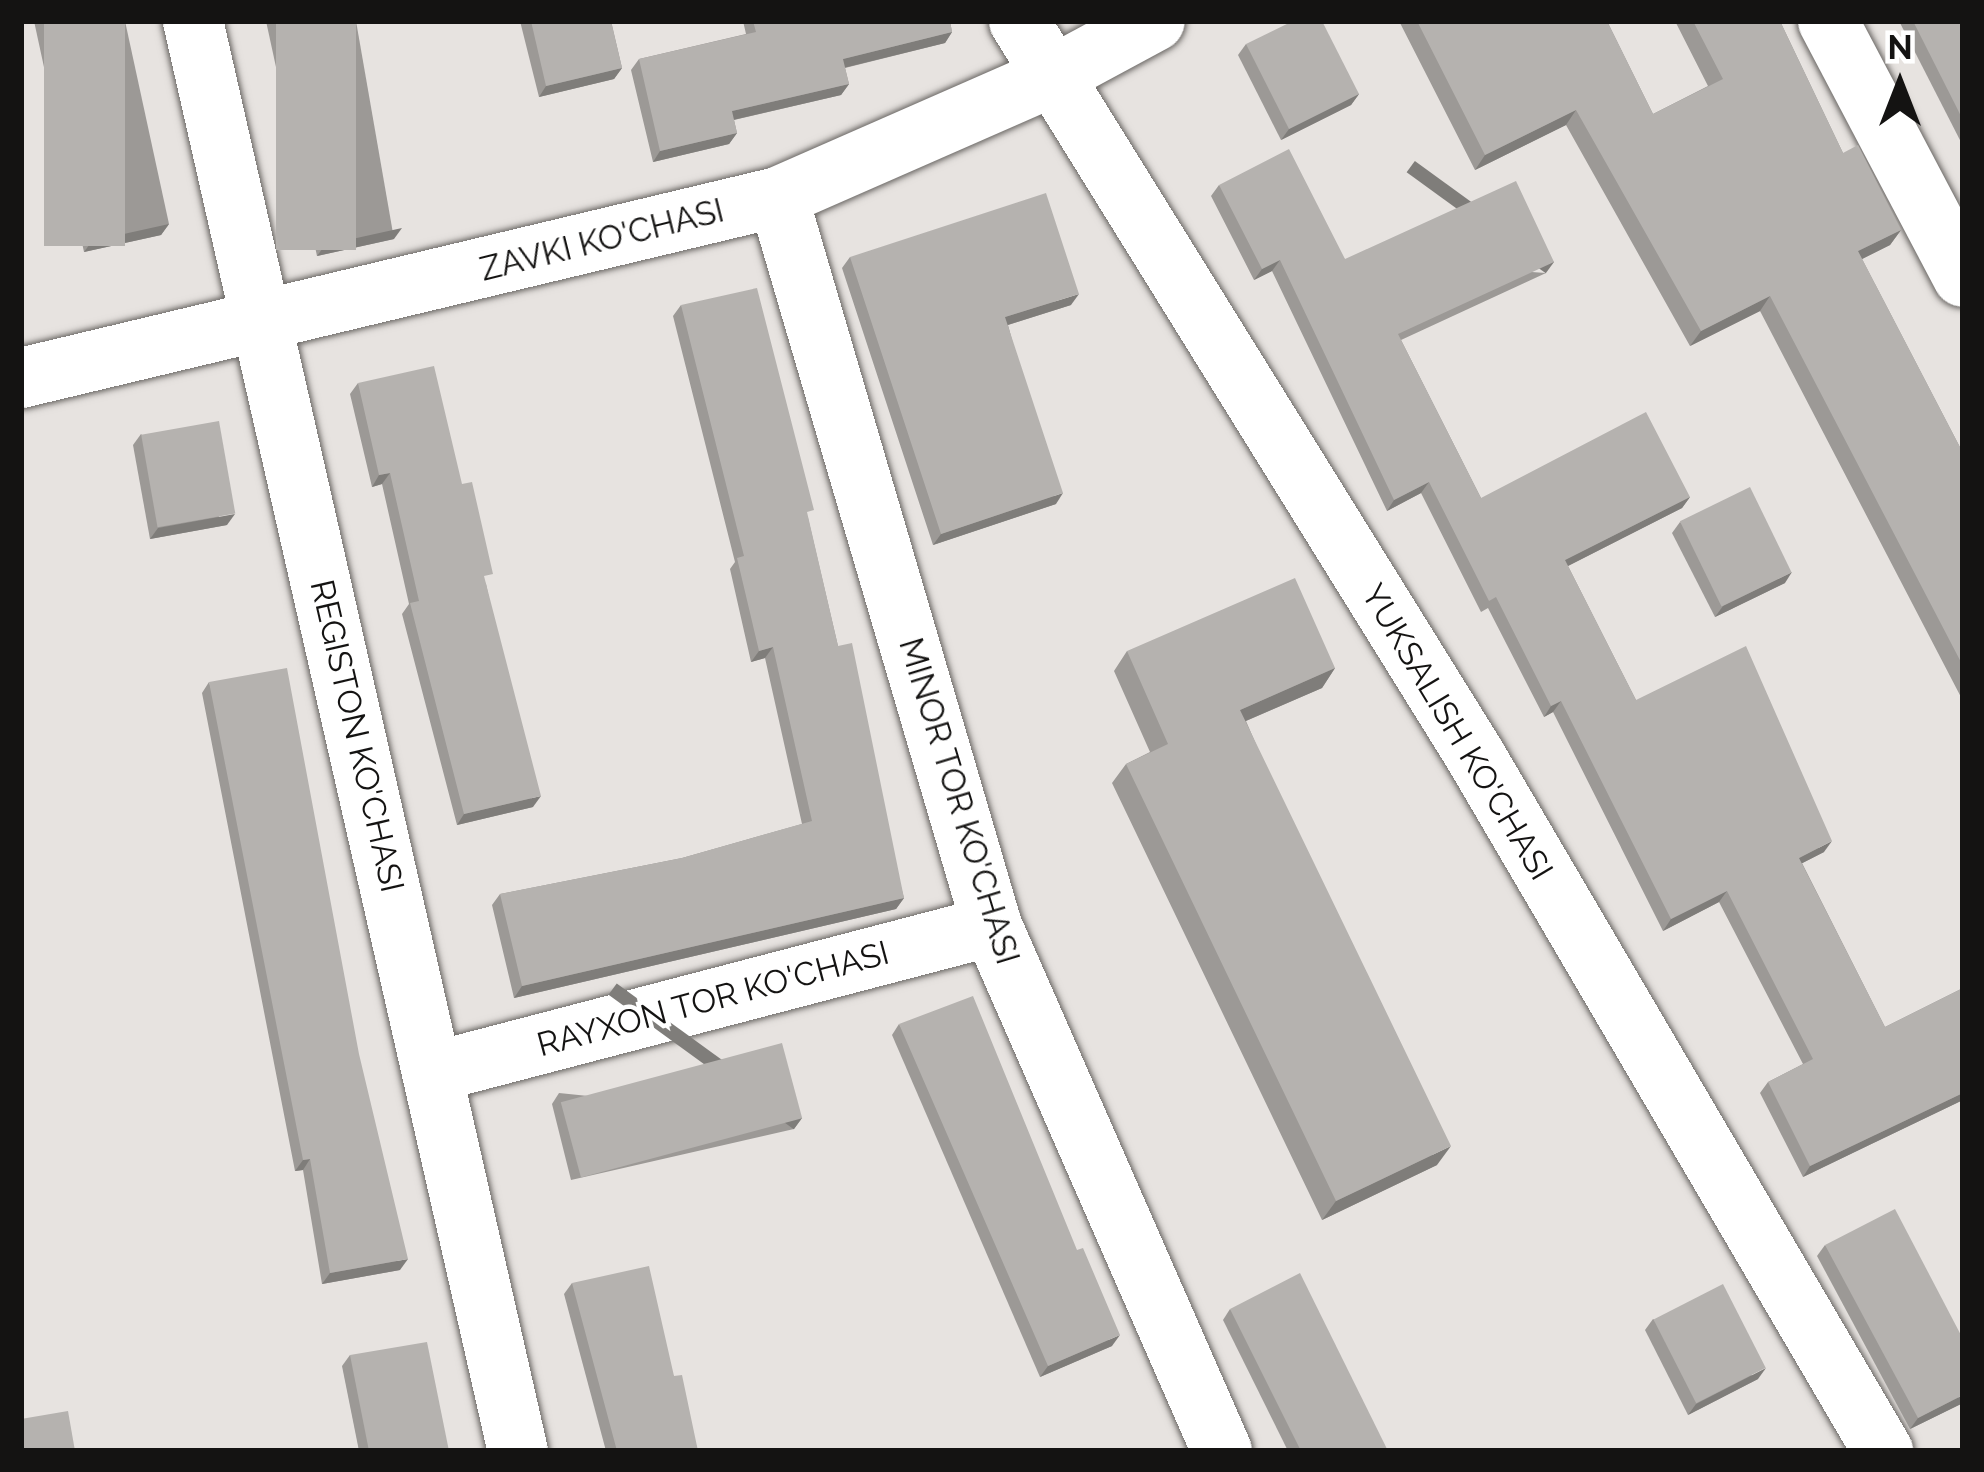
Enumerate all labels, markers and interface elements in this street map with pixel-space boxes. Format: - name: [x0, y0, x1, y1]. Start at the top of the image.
- north arrow: [1840, 24, 1960, 144]
- text: N: [1887, 28, 1913, 67]
- street label: ZAVKI KO'CHASI: [476, 191, 728, 289]
- street label: REGISTON KO'CHASI: [302, 576, 412, 896]
- street label: YUKSALISH KO'CHASI: [1353, 577, 1561, 887]
- street label: MINOR TOR KO'CHASI: [890, 633, 1028, 969]
- street label: RAYXON TOR KO'CHASI: [532, 933, 894, 1065]

